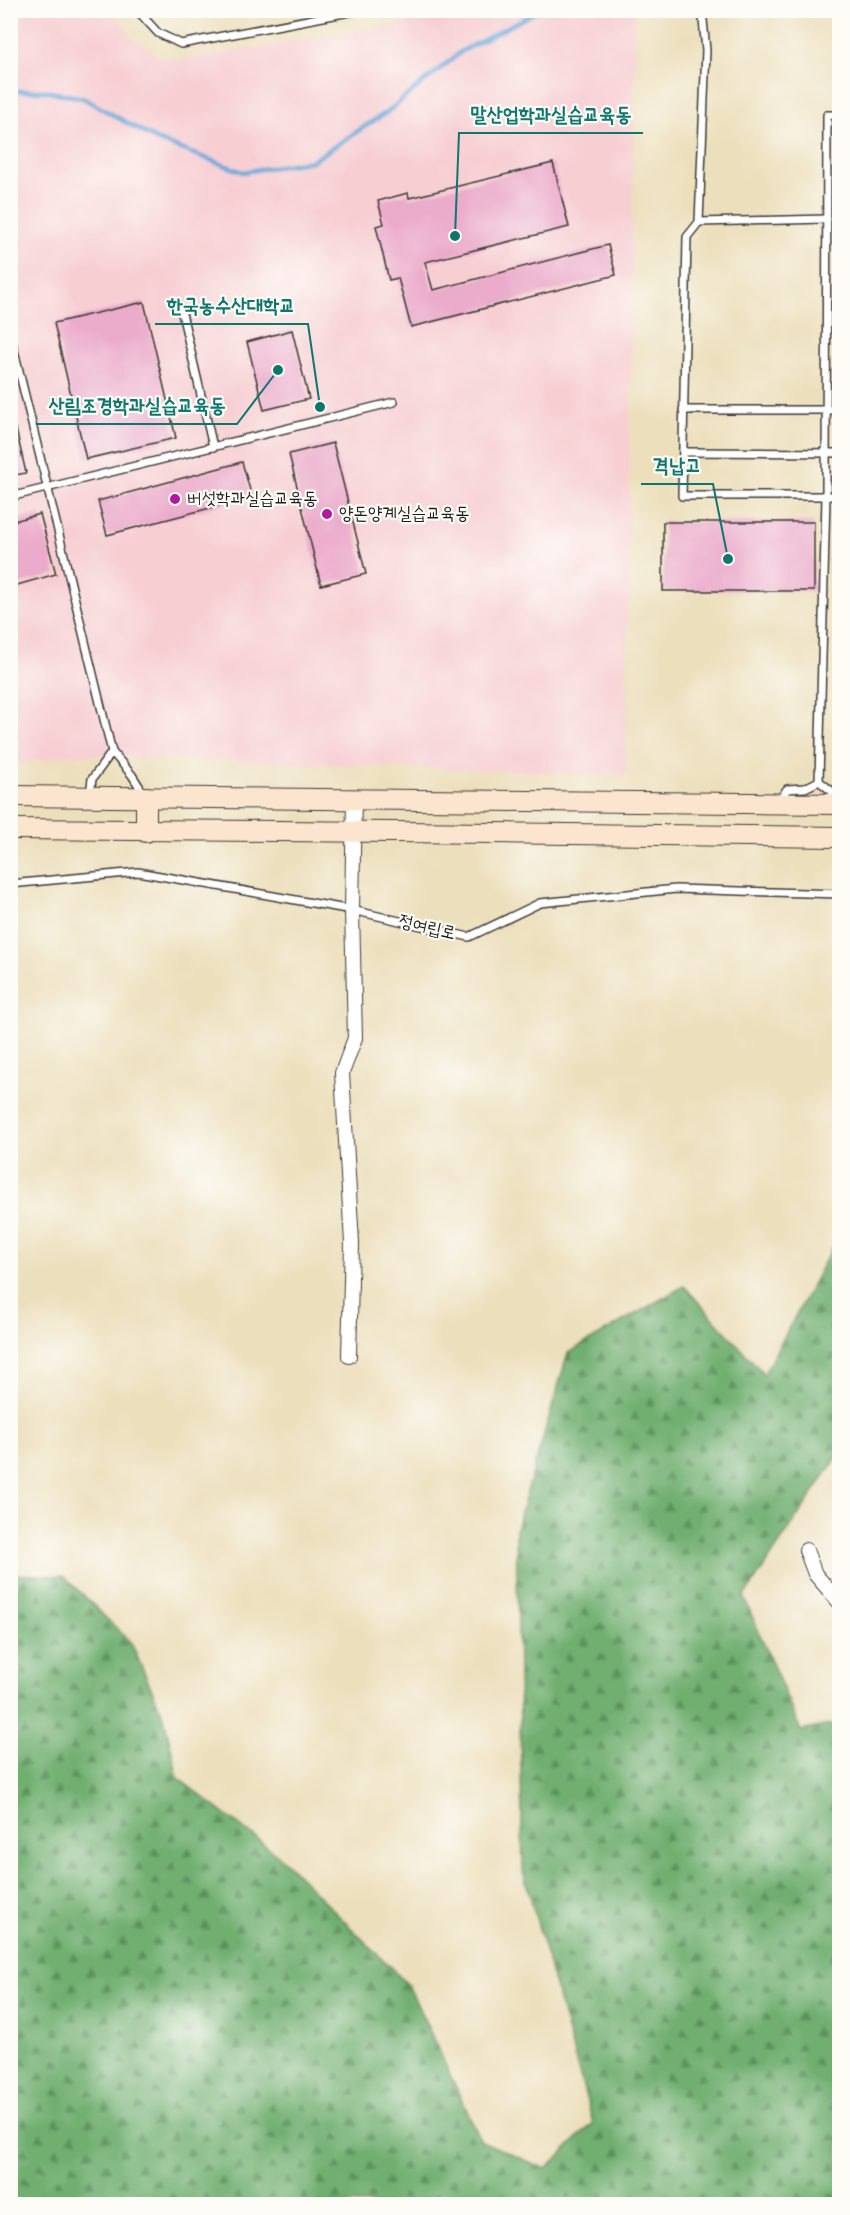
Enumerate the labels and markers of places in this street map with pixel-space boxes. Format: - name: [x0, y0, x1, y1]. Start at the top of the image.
- callout: 말산업학과실습교육동: [459, 95, 643, 133]
- callout: 한국농수산대학교: [155, 286, 308, 324]
- callout: 산림조경학과실습교육동: [36, 386, 237, 424]
- callout: 격납고: [641, 446, 713, 484]
- place label: 버섯학과실습교육동: [187, 485, 317, 514]
- marker: 버섯학과실습교육동: [168, 492, 182, 506]
- place label: 양돈양계실습교육동: [339, 500, 469, 529]
- marker: 양돈양계실습교육동: [320, 507, 334, 521]

